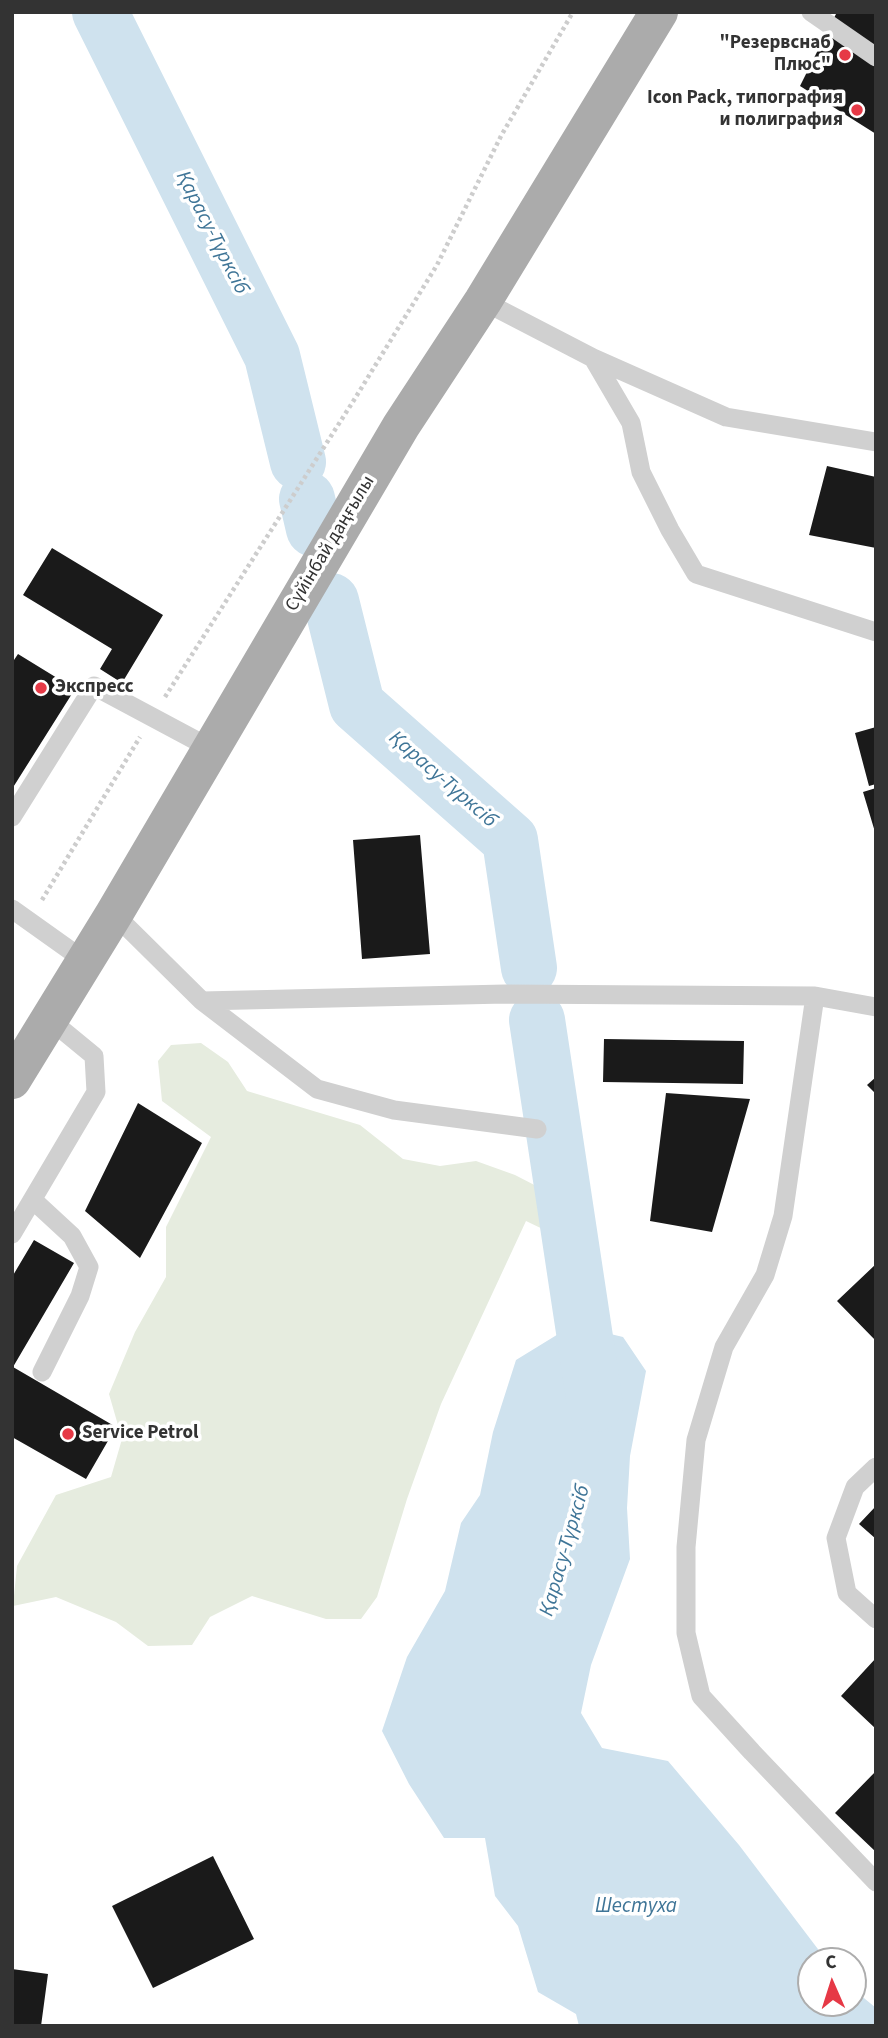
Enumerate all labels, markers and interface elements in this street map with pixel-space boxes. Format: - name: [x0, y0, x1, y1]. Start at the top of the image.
- place label: "Резервснаб Плюс": [720, 33, 831, 77]
- marker: "Резервснаб Плюс": [837, 47, 853, 63]
- place label: Icon Pack, типография и полиграфия: [647, 88, 843, 132]
- marker: Icon Pack, типография и полиграфия: [849, 102, 865, 118]
- water label: Қарасу-Түрксіб: [169, 167, 253, 299]
- street label: Сүйінбай даңғылы: [281, 472, 381, 616]
- place label: Экспресс: [55, 677, 134, 699]
- marker: Экспресс: [33, 680, 49, 696]
- water label: Қарасу-Түрксіб: [383, 726, 501, 834]
- place label: Service Petrol: [82, 1423, 198, 1445]
- marker: Service Petrol: [60, 1426, 76, 1442]
- water label: Қарасу-Түрксіб: [535, 1483, 597, 1619]
- water label: Шестуха: [595, 1894, 677, 1920]
- north arrow: [797, 1947, 867, 2017]
- text: С: [825, 1949, 837, 1976]

